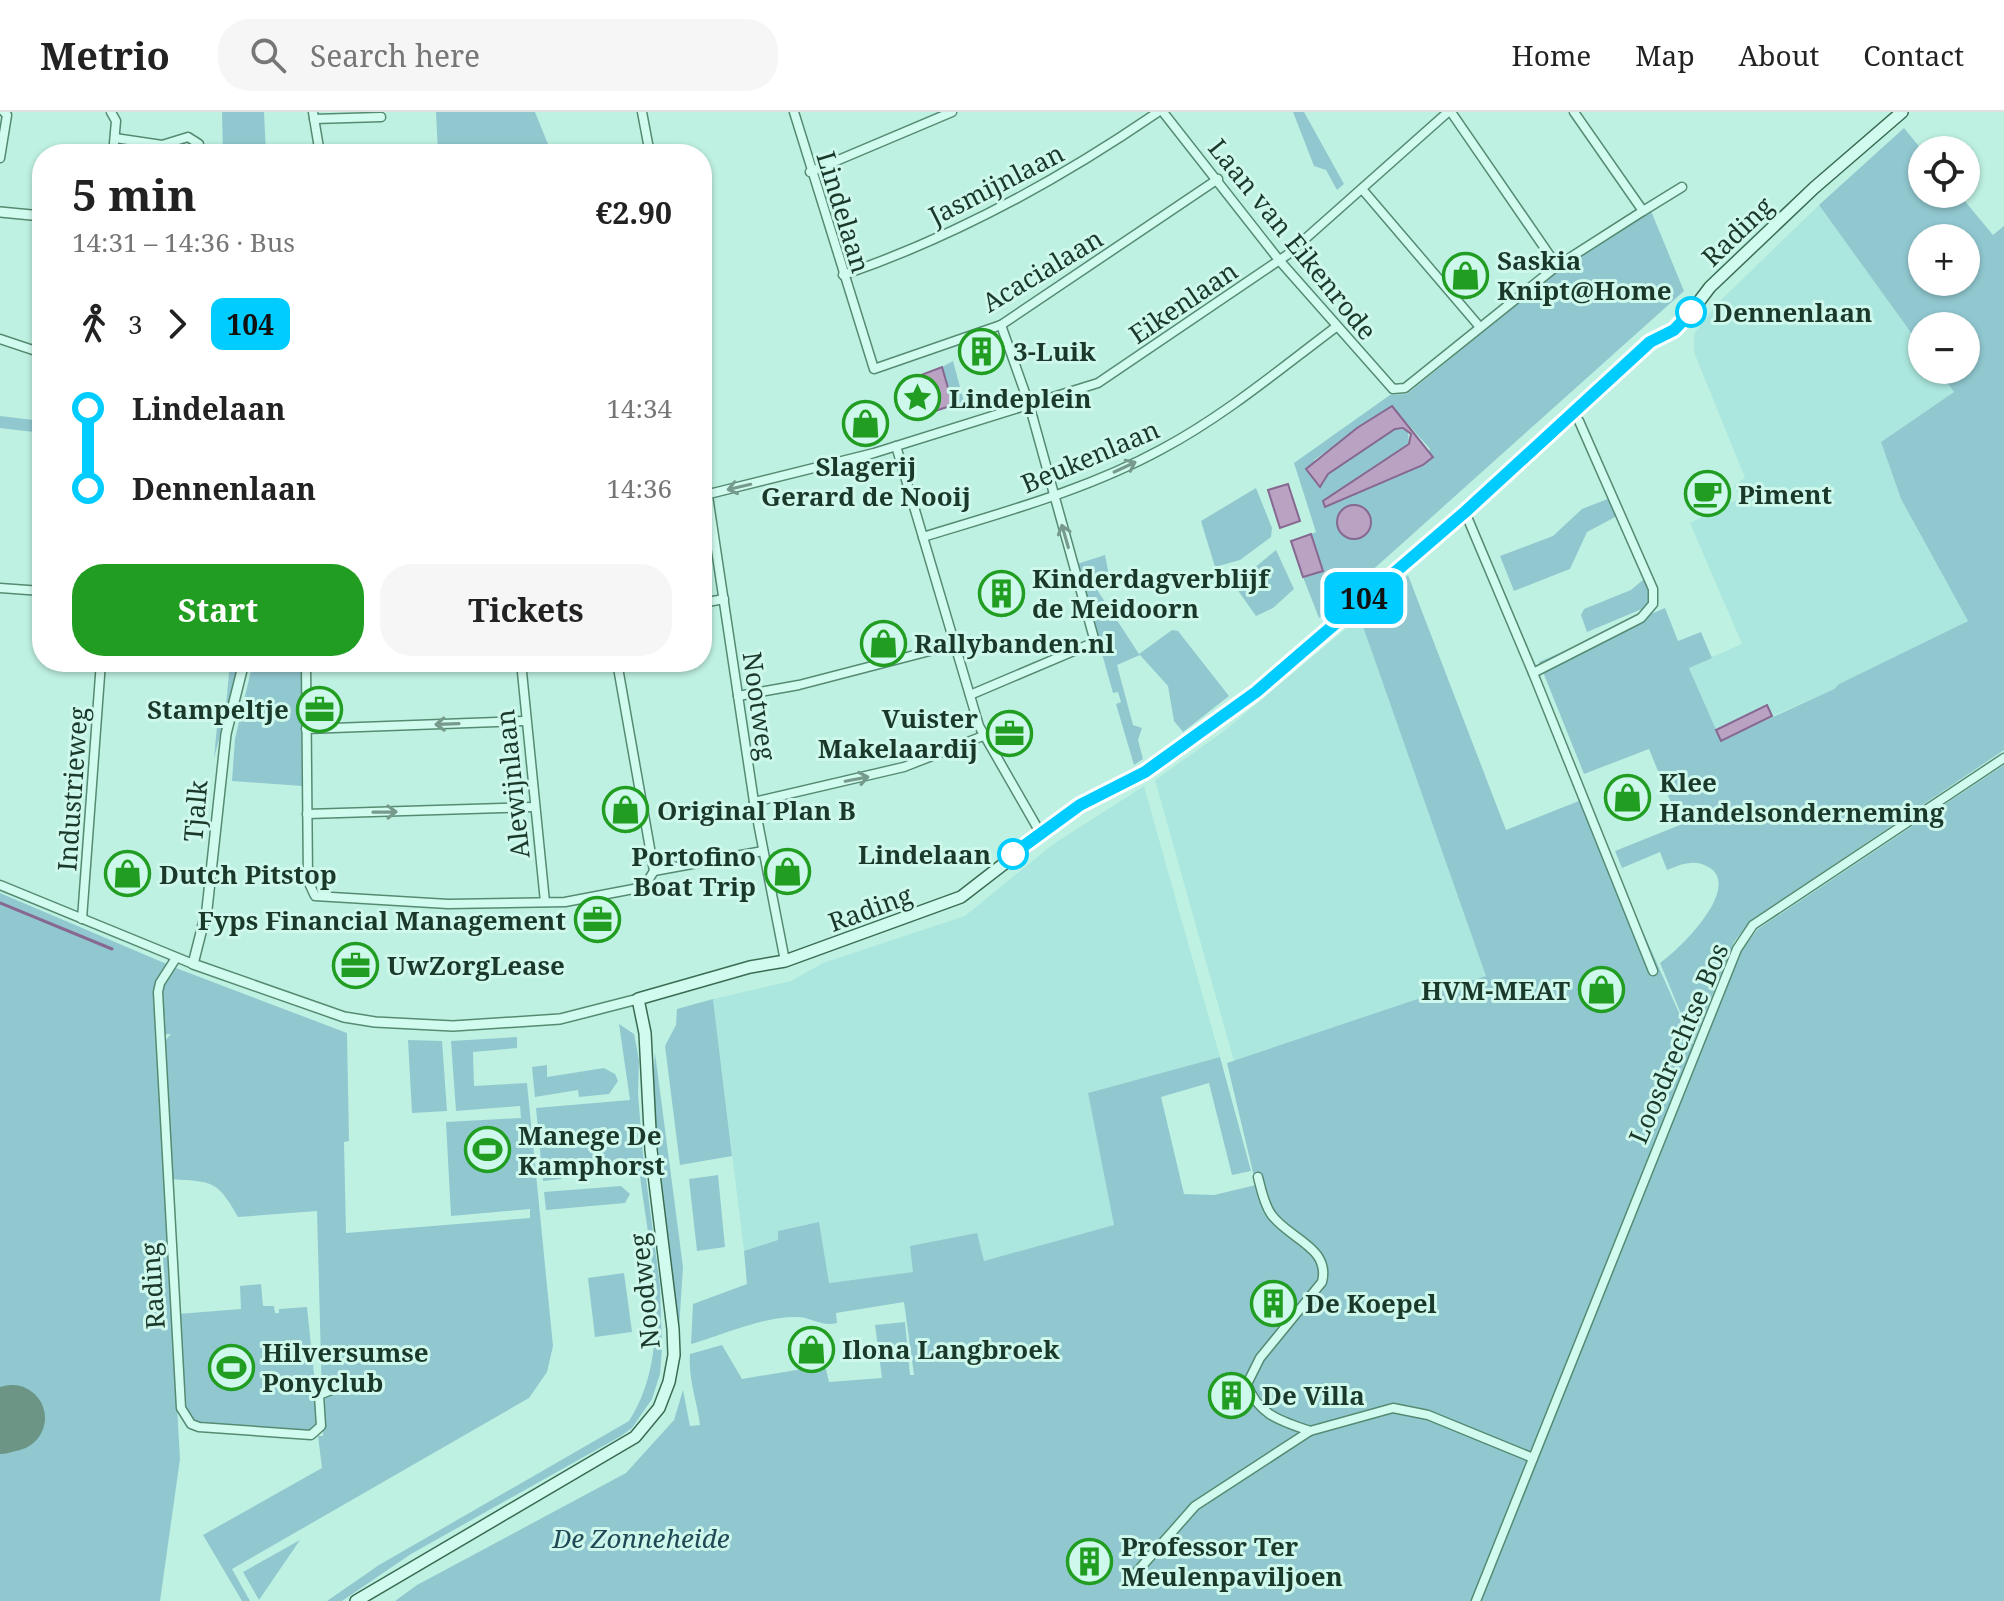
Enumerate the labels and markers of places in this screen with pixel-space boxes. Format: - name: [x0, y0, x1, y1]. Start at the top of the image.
- place label: Saskia Knipt@Home: [1497, 242, 1672, 308]
- shop icon: Saskia Knipt@Home: [1442, 251, 1490, 299]
- place label: Dennenlaan: [1713, 294, 1872, 330]
- marker: Dennenlaan: [1676, 297, 1706, 327]
- building icon: 3-Luik: [958, 327, 1006, 375]
- place label: 3-Luik: [1013, 333, 1096, 369]
- place icon: Lindeplein: [894, 374, 942, 422]
- place label: Lindeplein: [949, 380, 1092, 416]
- shop icon: Slagerij Gerard de Nooij: [842, 399, 890, 447]
- place label: Slagerij Gerard de Nooij: [761, 448, 971, 514]
- cafe icon: Piment: [1683, 470, 1731, 518]
- place label: Piment: [1738, 476, 1833, 512]
- place label: Kinderdagverblijf de Meidoorn: [1032, 560, 1271, 626]
- building icon: Kinderdagverblijf de Meidoorn: [977, 569, 1025, 617]
- shop icon: Rallybanden.nl: [859, 619, 907, 667]
- place label: Rallybanden.nl: [914, 625, 1115, 661]
- office icon: Stampeltje: [296, 685, 344, 733]
- place label: Stampeltje: [147, 691, 289, 727]
- place label: Vuister Makelaardij: [818, 700, 978, 766]
- office icon: Vuister Makelaardij: [985, 709, 1033, 757]
- place label: Klee Handelsonderneming: [1659, 764, 1945, 830]
- shop icon: Klee Handelsonderneming: [1604, 773, 1652, 821]
- shop icon: Original Plan B: [602, 786, 650, 834]
- place label: Original Plan B: [657, 792, 856, 828]
- place label: Lindelaan: [858, 836, 991, 872]
- place label: Portofino Boat Trip: [631, 838, 756, 904]
- marker: Lindelaan: [998, 839, 1028, 869]
- shop icon: Portofino Boat Trip: [763, 847, 811, 895]
- shop icon: Dutch Pitstop: [104, 850, 152, 898]
- place label: Dutch Pitstop: [159, 856, 337, 892]
- office icon: Fyps Financial Management: [573, 896, 621, 944]
- place label: Fyps Financial Management: [198, 902, 566, 938]
- office icon: UwZorgLease: [332, 941, 380, 989]
- place label: UwZorgLease: [387, 947, 565, 983]
- shop icon: HVM-MEAT: [1577, 966, 1625, 1014]
- place label: HVM-MEAT: [1421, 972, 1570, 1008]
- place label: Manege De Kamphorst: [518, 1117, 666, 1183]
- sports icon: Manege De Kamphorst: [463, 1126, 511, 1174]
- building icon: De Koepel: [1250, 1279, 1298, 1327]
- place label: De Koepel: [1305, 1285, 1437, 1321]
- shop icon: Ilona Langbroek: [787, 1325, 835, 1373]
- place label: Ilona Langbroek: [842, 1331, 1060, 1367]
- place label: Hilversumse Ponyclub: [262, 1334, 429, 1400]
- sports icon: Hilversumse Ponyclub: [207, 1343, 255, 1391]
- building icon: De Villa: [1207, 1371, 1255, 1419]
- place label: De Villa: [1262, 1377, 1365, 1413]
- place label: Professor Ter Meulenpaviljoen: [1121, 1528, 1343, 1594]
- building icon: Professor Ter Meulenpaviljoen: [1066, 1537, 1114, 1585]

